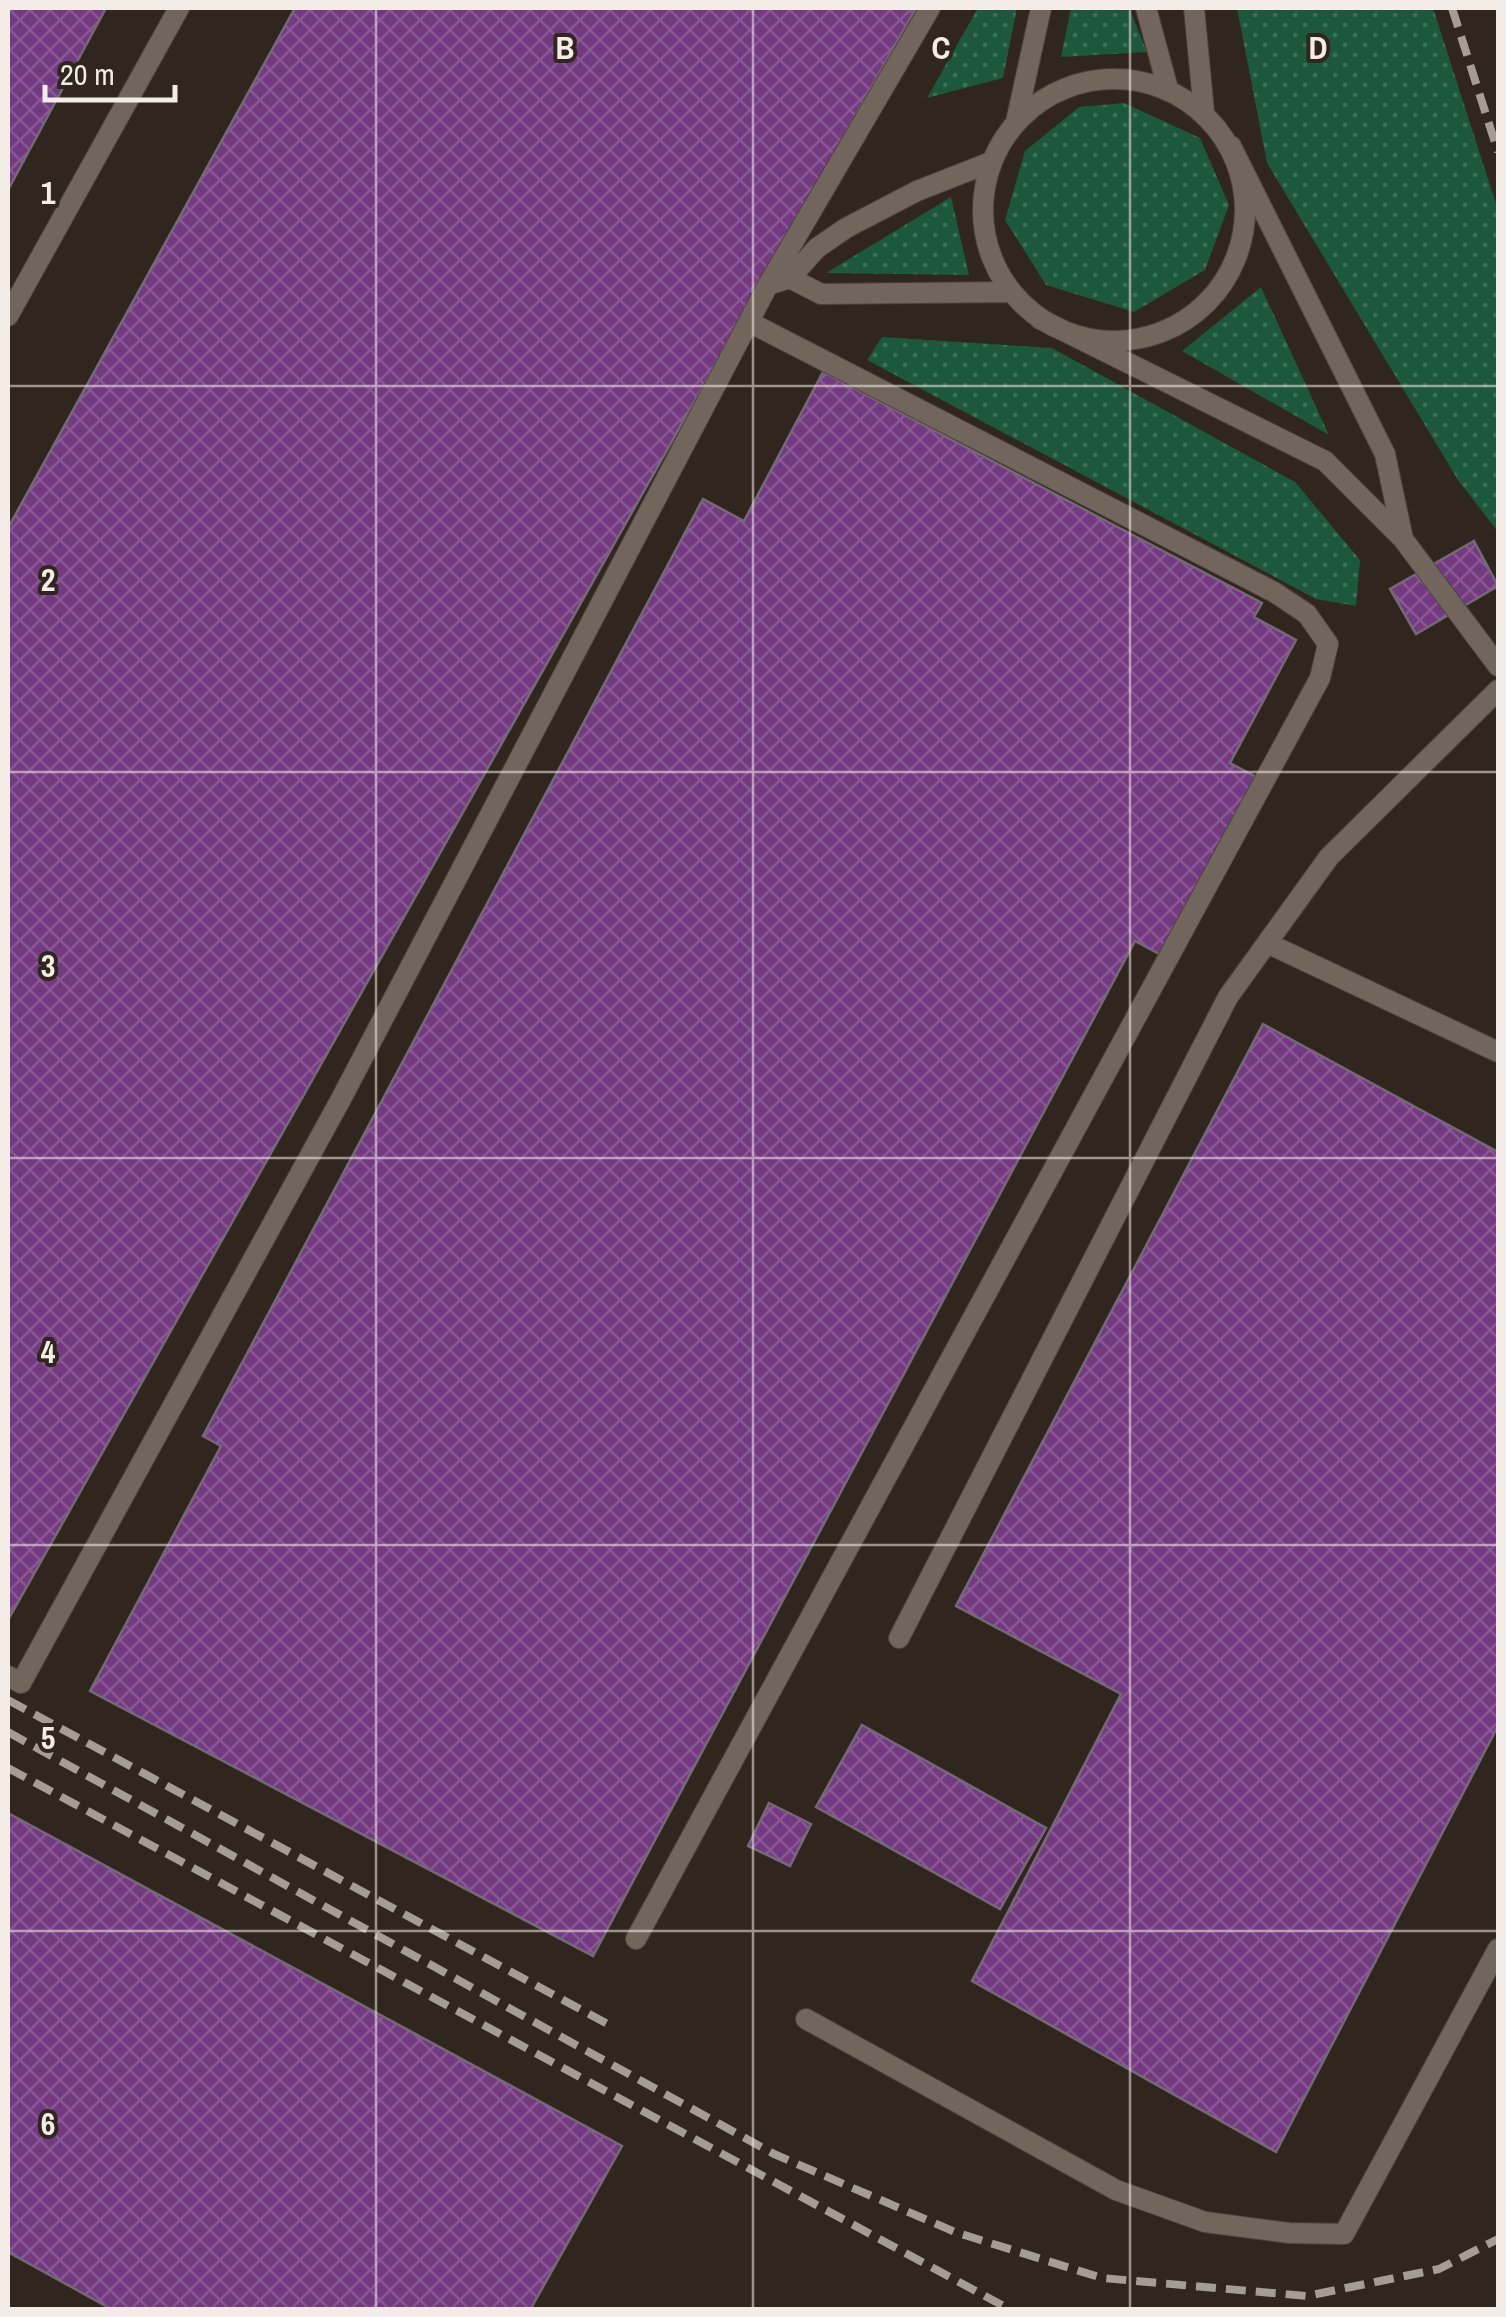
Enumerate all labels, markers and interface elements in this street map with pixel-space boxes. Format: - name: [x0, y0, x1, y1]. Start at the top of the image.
- text: B: [556, 26, 574, 69]
- text: C: [932, 26, 950, 69]
- text: D: [1309, 26, 1327, 69]
- scale bar: [45, 40, 175, 102]
- text: 20 m: [60, 54, 115, 94]
- text: 1: [41, 171, 56, 214]
- text: 2: [41, 558, 55, 601]
- text: 3: [41, 944, 55, 987]
- text: 4: [41, 1330, 56, 1373]
- text: 5: [41, 1716, 55, 1759]
- text: 6: [41, 2102, 55, 2145]

